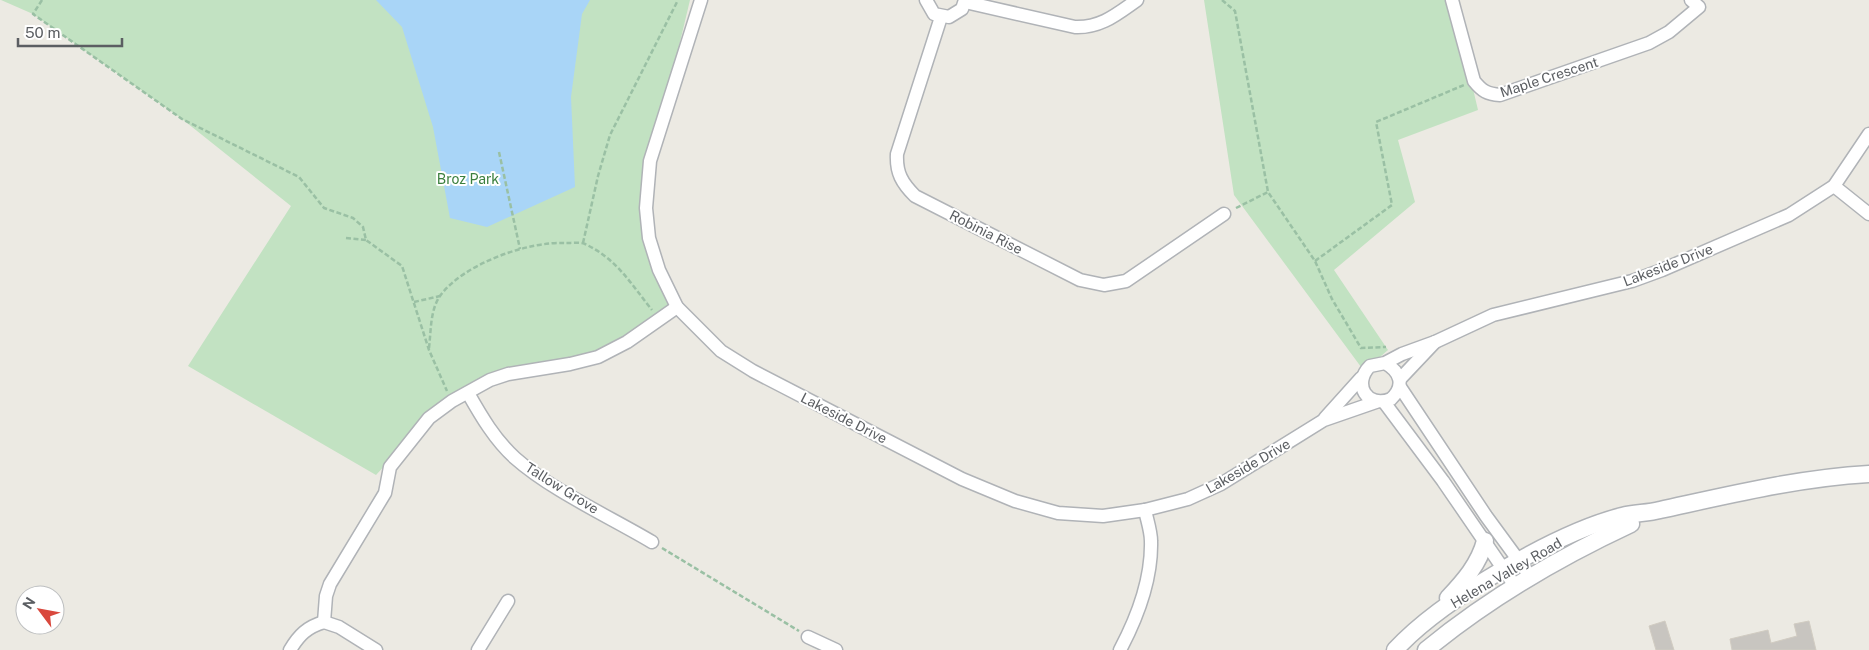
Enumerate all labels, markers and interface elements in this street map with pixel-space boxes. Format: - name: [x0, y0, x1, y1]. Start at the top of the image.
- scale bar: [18, 15, 121, 47]
- text: 50 m: [25, 24, 60, 41]
- street label: Maple Crescent: [1498, 54, 1600, 100]
- park label: Broz Park: [437, 171, 499, 187]
- street label: Robinia Rise: [947, 207, 1025, 257]
- street label: Lakeside Drive: [1621, 241, 1715, 289]
- street label: Lakeside Drive: [798, 389, 890, 447]
- street label: Lakeside Drive: [1203, 435, 1293, 497]
- street label: Tallow Grove: [522, 459, 602, 517]
- street label: Helena Valley Road: [1448, 535, 1564, 611]
- north arrow: [15, 585, 65, 635]
- text: N: [19, 594, 39, 612]

